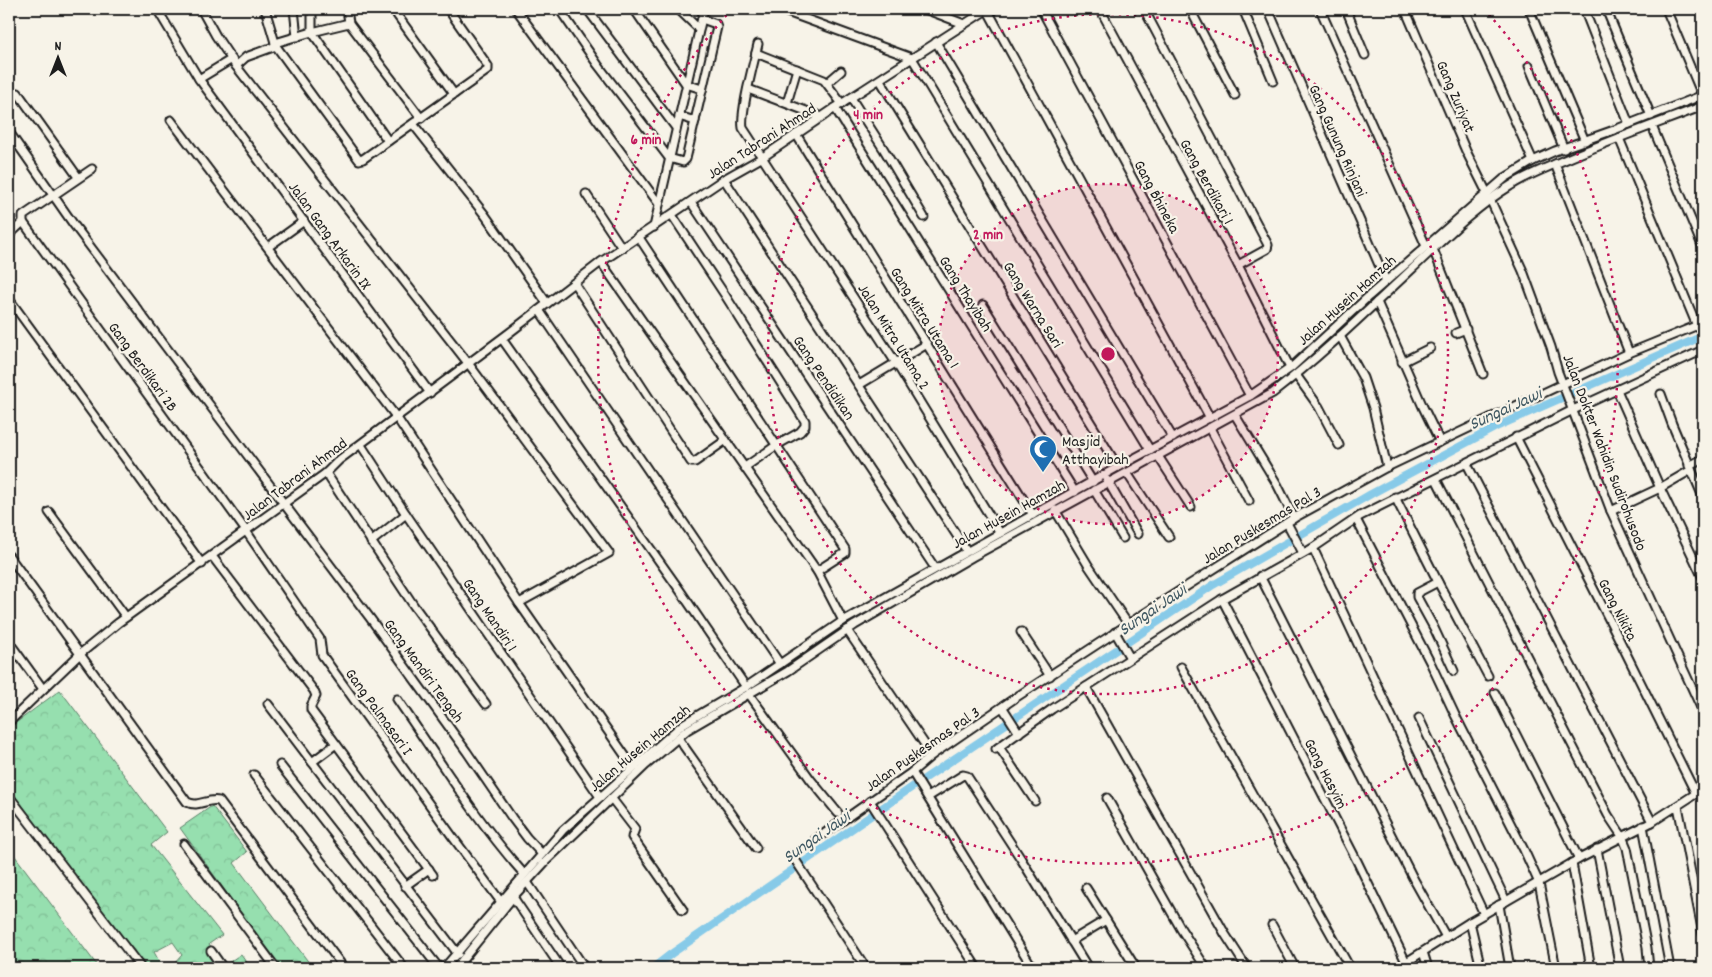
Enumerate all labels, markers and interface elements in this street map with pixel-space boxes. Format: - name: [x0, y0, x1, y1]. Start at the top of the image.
- north arrow: [32, 32, 82, 82]
- text: N: [55, 37, 62, 57]
- street label: Gang Zuriyat: [1429, 57, 1480, 137]
- street label: Gang Gunung Rinjani: [1302, 81, 1372, 201]
- street label: Jalan Tabrani Ahmad: [703, 98, 821, 186]
- text: 4 min: [853, 105, 883, 127]
- text: 6 min: [631, 130, 661, 152]
- street label: Gang Berdikari 1: [1173, 135, 1239, 229]
- street label: Gang Bhineka: [1127, 156, 1185, 238]
- street label: Jalan Gang Arkarin IX: [282, 178, 376, 296]
- text: 2 min: [973, 225, 1003, 247]
- street label: Jalan Husein Hamzah: [1293, 250, 1402, 352]
- street label: Gang Thayibah: [932, 252, 997, 337]
- street label: Gang Warna Sari: [996, 258, 1068, 353]
- street label: Gang Mitra Utama 1: [883, 263, 964, 373]
- street label: Jalan Mitra Utama 2: [851, 280, 935, 395]
- street label: Gang Berdikari 2B: [102, 318, 182, 417]
- street label: Gang Pendidikan: [786, 331, 860, 425]
- centre of rings: [1099, 345, 1117, 363]
- street label: Jalan Dokter Wahidin Sudirohusodo: [1556, 351, 1652, 554]
- water label: Sungai Jawi: [1466, 381, 1549, 438]
- place label: Masjid Atthayibah: [1062, 431, 1129, 472]
- street label: Jalan Tabrani Ahmad: [238, 433, 353, 527]
- mosque icon: Masjid Atthayibah: [1028, 434, 1058, 473]
- street label: Jalan Husein Hamzah: [948, 475, 1070, 556]
- street label: Jalan Puskesmas Pal 3: [1198, 481, 1326, 571]
- street label: Gang Mandiri 1: [456, 574, 522, 657]
- street label: Gang Nikita: [1591, 575, 1643, 646]
- water label: Sungai Jawi: [1114, 577, 1195, 643]
- street label: Gang Mandiri Tengah: [377, 615, 469, 728]
- street label: Gang Palmasari I: [339, 664, 417, 761]
- street label: Jalan Husein Hamzah: [585, 700, 696, 798]
- street label: Jalan Puskesmas Pal 3: [861, 702, 985, 798]
- street label: Gang Hasyim: [1297, 735, 1352, 813]
- water label: Sungai Jawi: [778, 804, 859, 871]

